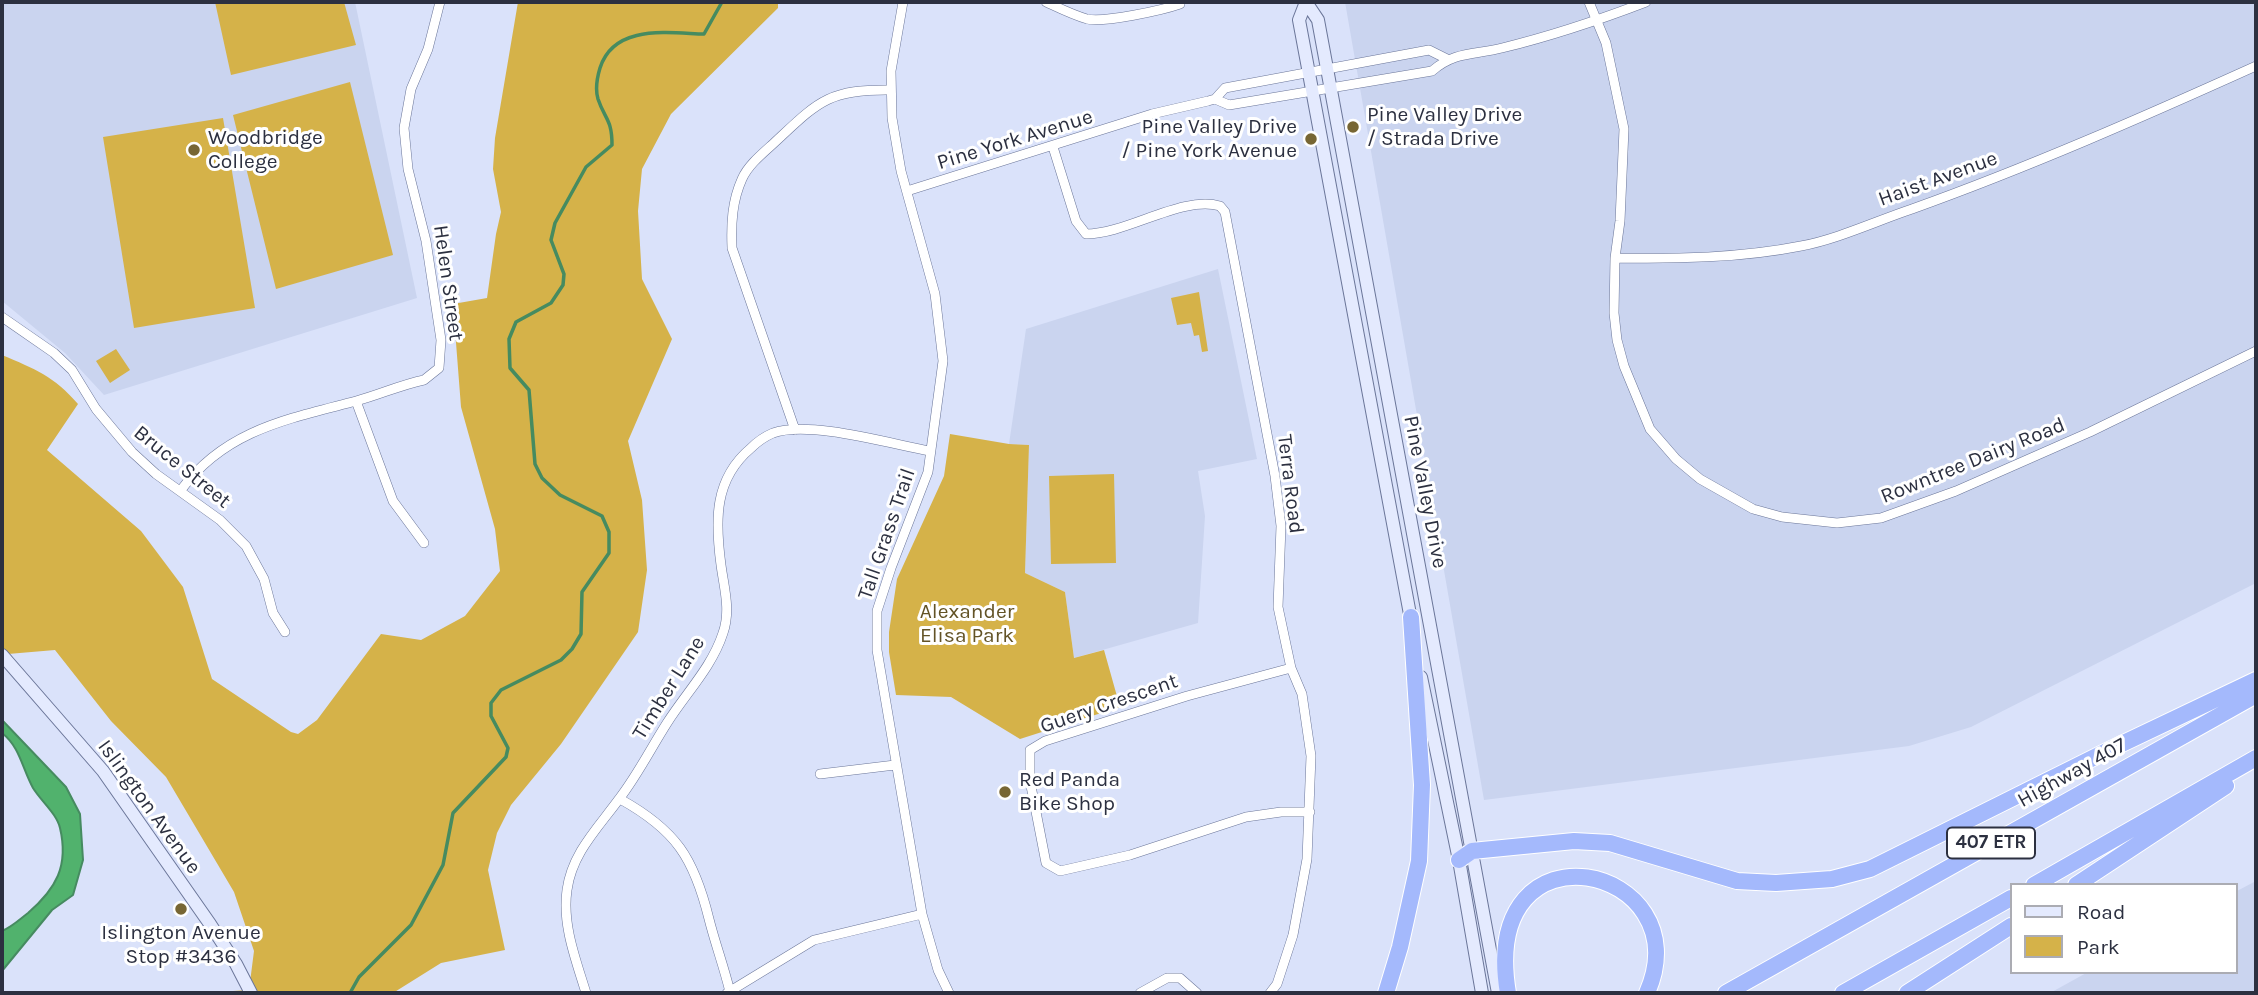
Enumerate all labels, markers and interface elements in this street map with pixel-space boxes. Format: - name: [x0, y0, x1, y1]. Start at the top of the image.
- place label: Pine Valley Drive / Strada Drive: [1367, 102, 1522, 152]
- street label: Pine York Avenue: [934, 104, 1096, 176]
- place label: Pine Valley Drive / Pine York Avenue: [1121, 114, 1297, 164]
- marker: Pine Valley Drive / Strada Drive: [1345, 119, 1361, 135]
- place label: Woodbridge College: [208, 125, 323, 175]
- marker: Pine Valley Drive / Pine York Avenue: [1303, 131, 1319, 147]
- marker: Woodbridge College: [186, 142, 202, 158]
- street label: Haist Avenue: [1875, 146, 2001, 212]
- street label: Helen Street: [427, 223, 469, 343]
- street label: Rowntree Dairy Road: [1877, 412, 2069, 510]
- street label: Pine Valley Drive: [1398, 413, 1452, 571]
- street label: Bruce Street: [128, 420, 236, 514]
- street label: Terra Road: [1271, 433, 1309, 535]
- street label: Tall Grass Trail: [853, 465, 921, 603]
- park label: Alexander Elisa Park: [920, 599, 1014, 649]
- street label: Timber Lane: [627, 632, 711, 744]
- street label: Guery Crescent: [1037, 669, 1181, 739]
- street label: Highway 407: [2013, 733, 2131, 813]
- street label: Islington Avenue: [92, 735, 206, 879]
- place label: Red Panda Bike Shop: [1019, 767, 1120, 817]
- marker: Red Panda Bike Shop: [997, 784, 1013, 800]
- road number: 407 ETR: [1947, 828, 2035, 858]
- legend: [2010, 883, 2237, 974]
- text: Road: [2077, 900, 2125, 924]
- marker: Islington Avenue Stop #3436: [173, 901, 189, 917]
- place label: Islington Avenue Stop #3436: [101, 920, 261, 970]
- text: Park: [2077, 935, 2120, 959]

